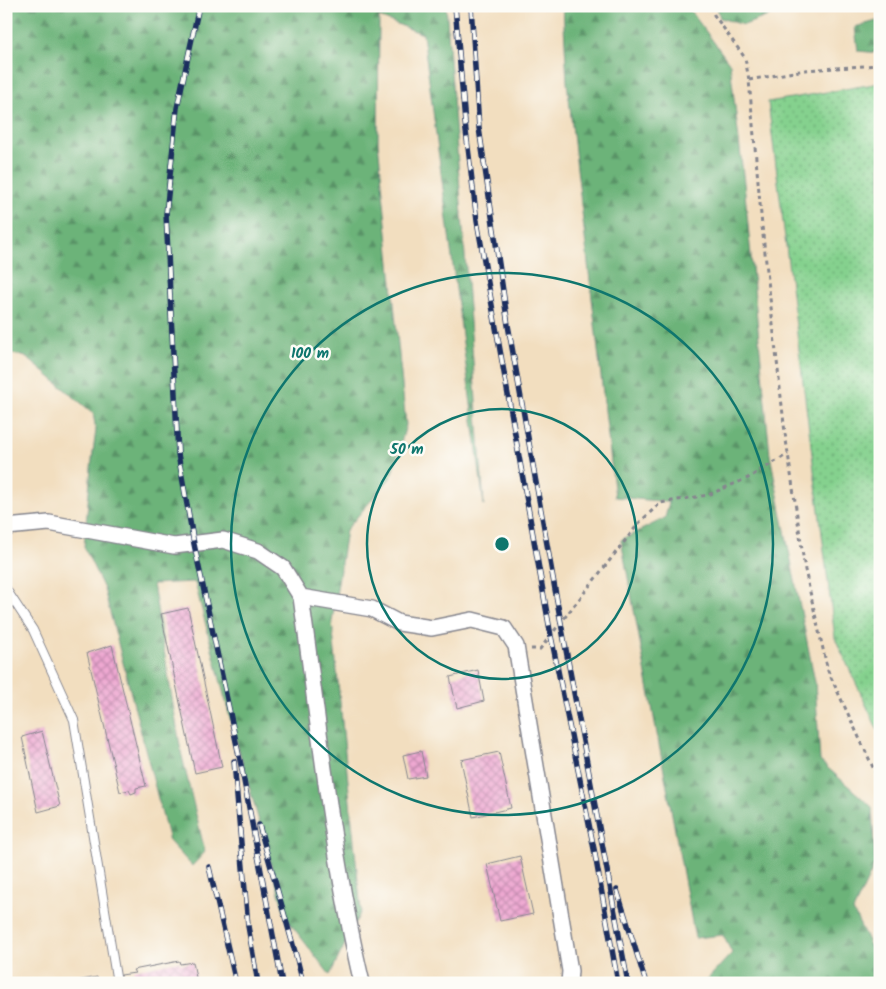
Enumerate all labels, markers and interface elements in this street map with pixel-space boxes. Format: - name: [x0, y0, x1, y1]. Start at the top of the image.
- text: 100 m: [291, 342, 329, 366]
- text: 50 m: [389, 438, 424, 462]
- centre of rings: [493, 535, 511, 553]

